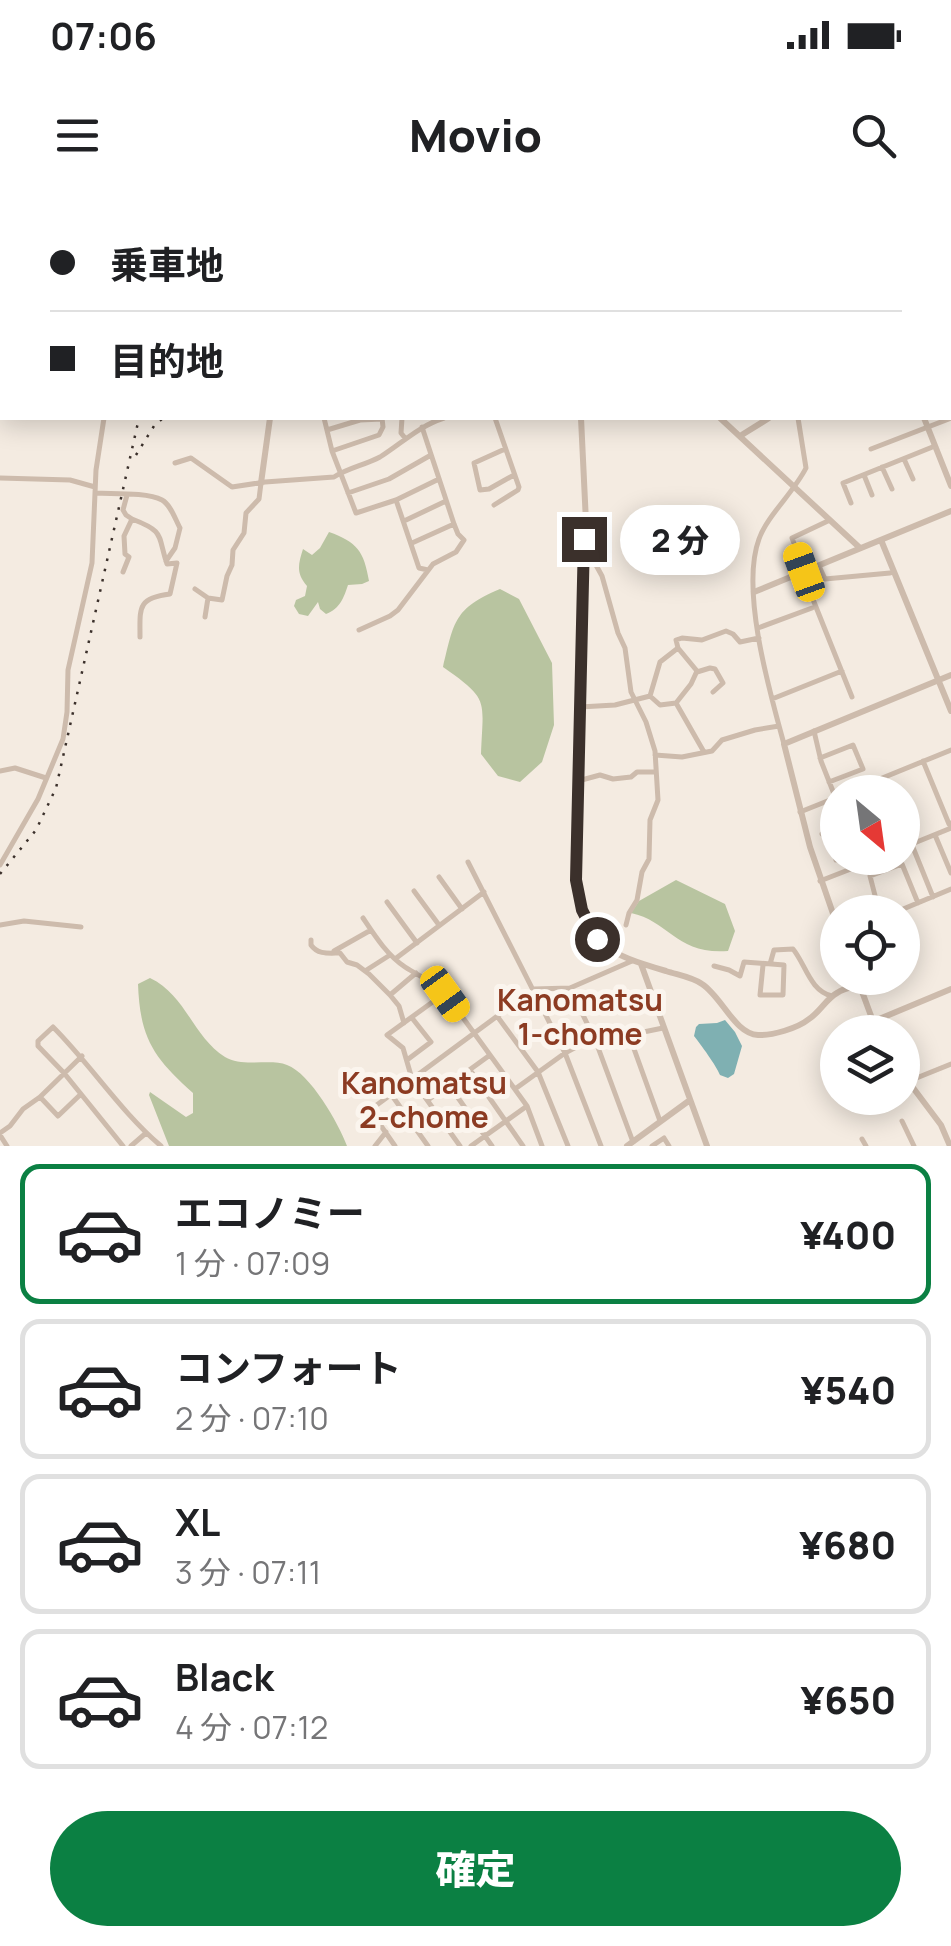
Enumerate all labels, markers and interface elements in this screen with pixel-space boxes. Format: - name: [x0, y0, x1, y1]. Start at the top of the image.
- text: 07:06: [50, 9, 157, 61]
- text: Movio: [409, 104, 542, 166]
- icon: menu: [50, 108, 105, 163]
- icon: search: [846, 108, 901, 163]
- text: 乗車地: [110, 238, 224, 290]
- text: 目的地: [110, 334, 224, 386]
- callout: 2 分: [619, 504, 739, 574]
- route end: [562, 517, 607, 562]
- text: 2 分: [651, 518, 709, 562]
- car: [780, 539, 828, 605]
- north arrow: [820, 775, 920, 875]
- map controls: [820, 775, 920, 1115]
- button: locate: [820, 895, 920, 995]
- route start: [575, 917, 620, 962]
- car: [415, 961, 475, 1027]
- district label: Kanomatsu 1-chome: [497, 979, 663, 1054]
- button: layers: [820, 1015, 920, 1115]
- district label: Kanomatsu 2-chome: [341, 1062, 507, 1137]
- text: エコノミー: [175, 1186, 365, 1238]
- icon: car: [55, 1189, 145, 1279]
- text: ¥400: [800, 1208, 896, 1260]
- text: 1 分 · 07:09: [175, 1241, 330, 1285]
- text: コンフォート: [175, 1341, 402, 1393]
- icon: car: [55, 1344, 145, 1434]
- text: ¥540: [801, 1363, 896, 1415]
- text: 2 分 · 07:10: [175, 1396, 329, 1440]
- text: XL: [175, 1495, 220, 1547]
- icon: car: [55, 1499, 145, 1589]
- text: ¥680: [799, 1518, 896, 1570]
- text: 3 分 · 07:11: [175, 1550, 321, 1594]
- text: Black: [175, 1650, 274, 1702]
- icon: car: [55, 1654, 145, 1744]
- text: ¥650: [800, 1673, 896, 1725]
- text: 4 分 · 07:12: [175, 1705, 328, 1749]
- button: 確定: [50, 1811, 901, 1926]

